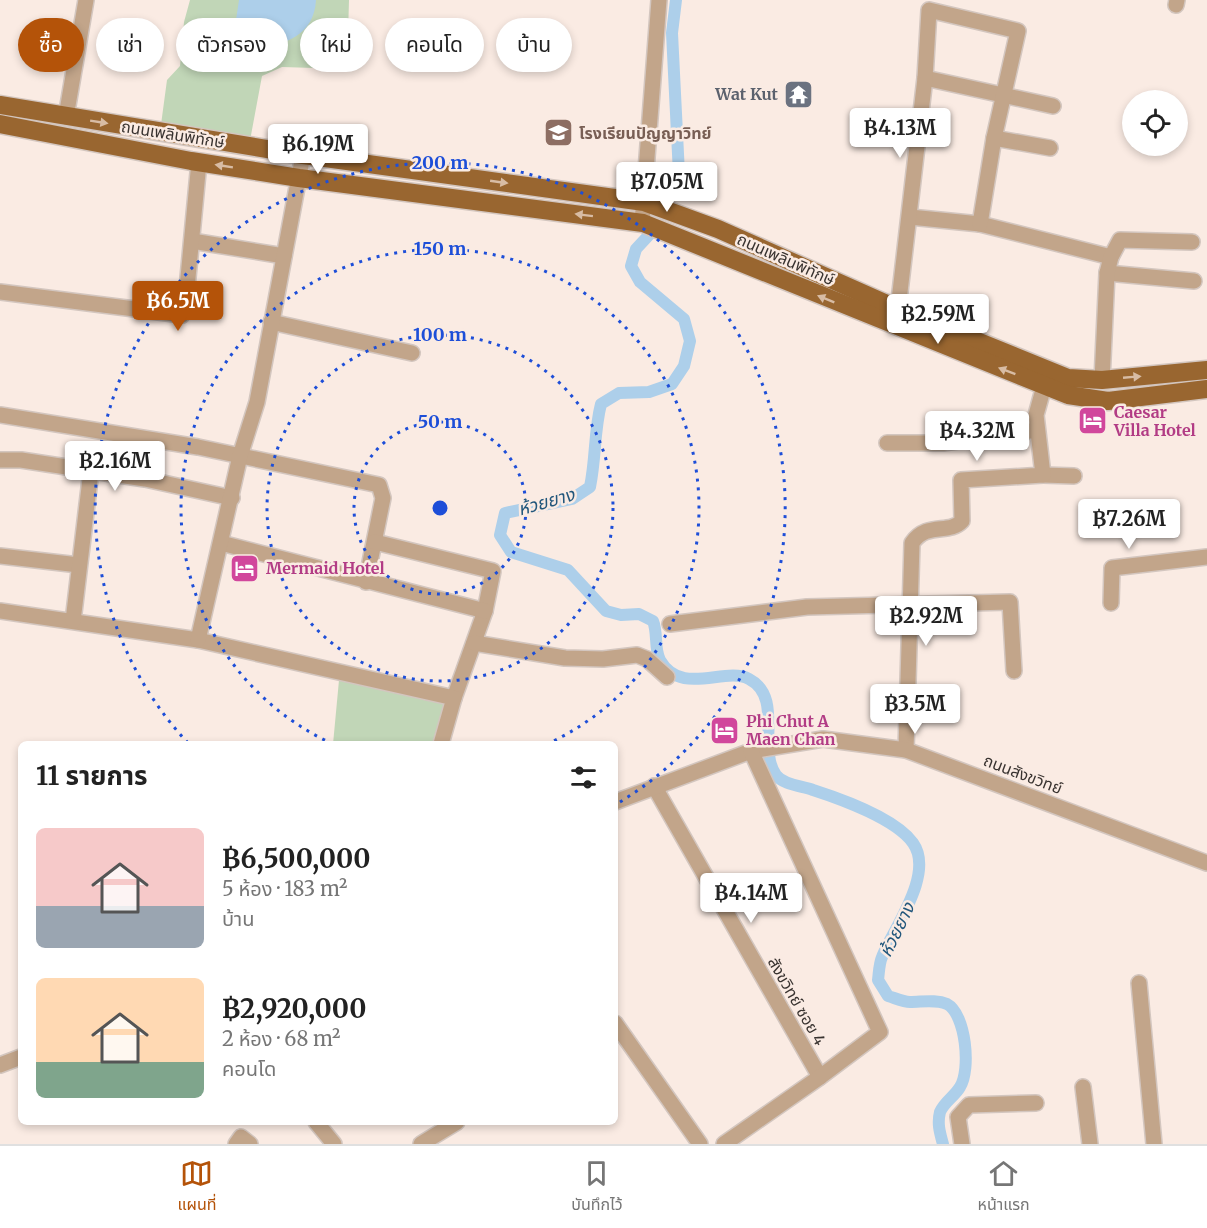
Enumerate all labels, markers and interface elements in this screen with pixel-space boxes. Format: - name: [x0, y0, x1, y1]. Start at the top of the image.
- chip: ซื้อ: [18, 18, 84, 72]
- chip: เช่า: [96, 18, 164, 72]
- chip: ตัวกรอง: [176, 18, 288, 72]
- chip: ใหม่: [300, 18, 373, 72]
- chip: คอนโด: [385, 18, 484, 72]
- chip: บ้าน: [496, 18, 572, 72]
- temple icon: Wat Kut: [783, 78, 815, 110]
- place label: Wat Kut: [714, 84, 779, 104]
- map controls: [1122, 90, 1188, 156]
- button: locate: [1122, 90, 1188, 156]
- pin: ฿4.13M: [851, 108, 949, 159]
- text: ฿4.13M: [864, 115, 936, 140]
- street label: ถนนเพลินพิทักษ์: [120, 116, 226, 152]
- school or university icon: โรงเรียนปัญญาวิทย์: [542, 117, 574, 149]
- one-way arrow: [90, 118, 109, 127]
- place label: โรงเรียนปัญญาวิทย์: [579, 123, 712, 143]
- pin: ฿6.19M: [269, 124, 367, 175]
- text: ฿6.19M: [282, 131, 354, 156]
- text: 200 m: [412, 151, 468, 174]
- one-way arrow: [215, 162, 234, 171]
- pin: ฿7.05M: [618, 162, 716, 213]
- text: ฿7.05M: [630, 169, 704, 194]
- one-way arrow: [490, 177, 509, 187]
- one-way arrow: [574, 211, 593, 220]
- street label: ถนนเพลินพิทักษ์: [734, 229, 838, 289]
- text: 150 m: [414, 237, 466, 260]
- pin: ฿6.5M: [136, 281, 220, 332]
- text: ฿6.5M: [146, 288, 210, 313]
- one-way arrow: [817, 294, 835, 303]
- pin: ฿2.59M: [889, 294, 987, 345]
- text: ฿2.59M: [901, 301, 975, 326]
- text: 100 m: [413, 323, 467, 346]
- one-way arrow: [998, 366, 1016, 375]
- one-way arrow: [1122, 372, 1141, 382]
- place label: Caesar Villa Hotel: [1113, 402, 1196, 440]
- hotel icon: Caesar Villa Hotel: [1077, 405, 1109, 437]
- text: 50 m: [418, 410, 462, 433]
- pin: ฿4.32M: [928, 411, 1026, 462]
- text: ฿4.32M: [939, 418, 1015, 443]
- pin: ฿2.16M: [66, 441, 164, 492]
- text: ฿2.16M: [79, 448, 151, 473]
- water label: ห้วยยาง: [515, 482, 578, 521]
- centre of rings: [430, 498, 450, 518]
- pin: ฿7.26M: [1080, 499, 1178, 550]
- text: ฿7.26M: [1092, 506, 1166, 531]
- hotel icon: Mermaid Hotel: [229, 552, 261, 584]
- place label: Mermaid Hotel: [266, 558, 385, 578]
- pin: ฿2.92M: [877, 596, 975, 647]
- text: ฿2.92M: [889, 603, 963, 628]
- pin: ฿3.5M: [873, 684, 957, 735]
- text: ฿3.5M: [884, 691, 946, 716]
- place label: Phi Chut A Maen Chan: [746, 711, 836, 749]
- hotel icon: Phi Chut A Maen Chan: [709, 714, 741, 746]
- street label: ถนนสังขวิทย์: [981, 750, 1065, 798]
- text: 11 รายการ: [36, 759, 148, 792]
- icon: filters: [567, 761, 600, 794]
- text: ฿6,500,000: [222, 842, 371, 875]
- icon: home: [84, 852, 156, 924]
- pin: ฿4.14M: [702, 873, 800, 924]
- text: 5 ห้อง · 183 m²: [222, 876, 347, 901]
- text: ฿4.14M: [714, 880, 788, 905]
- water label: ห้วยยาง: [874, 898, 920, 961]
- text: บ้าน: [222, 906, 254, 931]
- street label: สังขวิทย์ ซอย 4: [764, 953, 830, 1049]
- text: ฿2,920,000: [222, 992, 366, 1025]
- icon: home: [84, 1002, 156, 1074]
- text: 2 ห้อง · 68 m²: [222, 1026, 340, 1051]
- text: คอนโด: [222, 1056, 276, 1081]
- tab: แผนที่: [177, 1157, 216, 1217]
- tab: บันทึกไว้: [571, 1157, 623, 1217]
- tab: หน้าแรก: [978, 1157, 1030, 1217]

